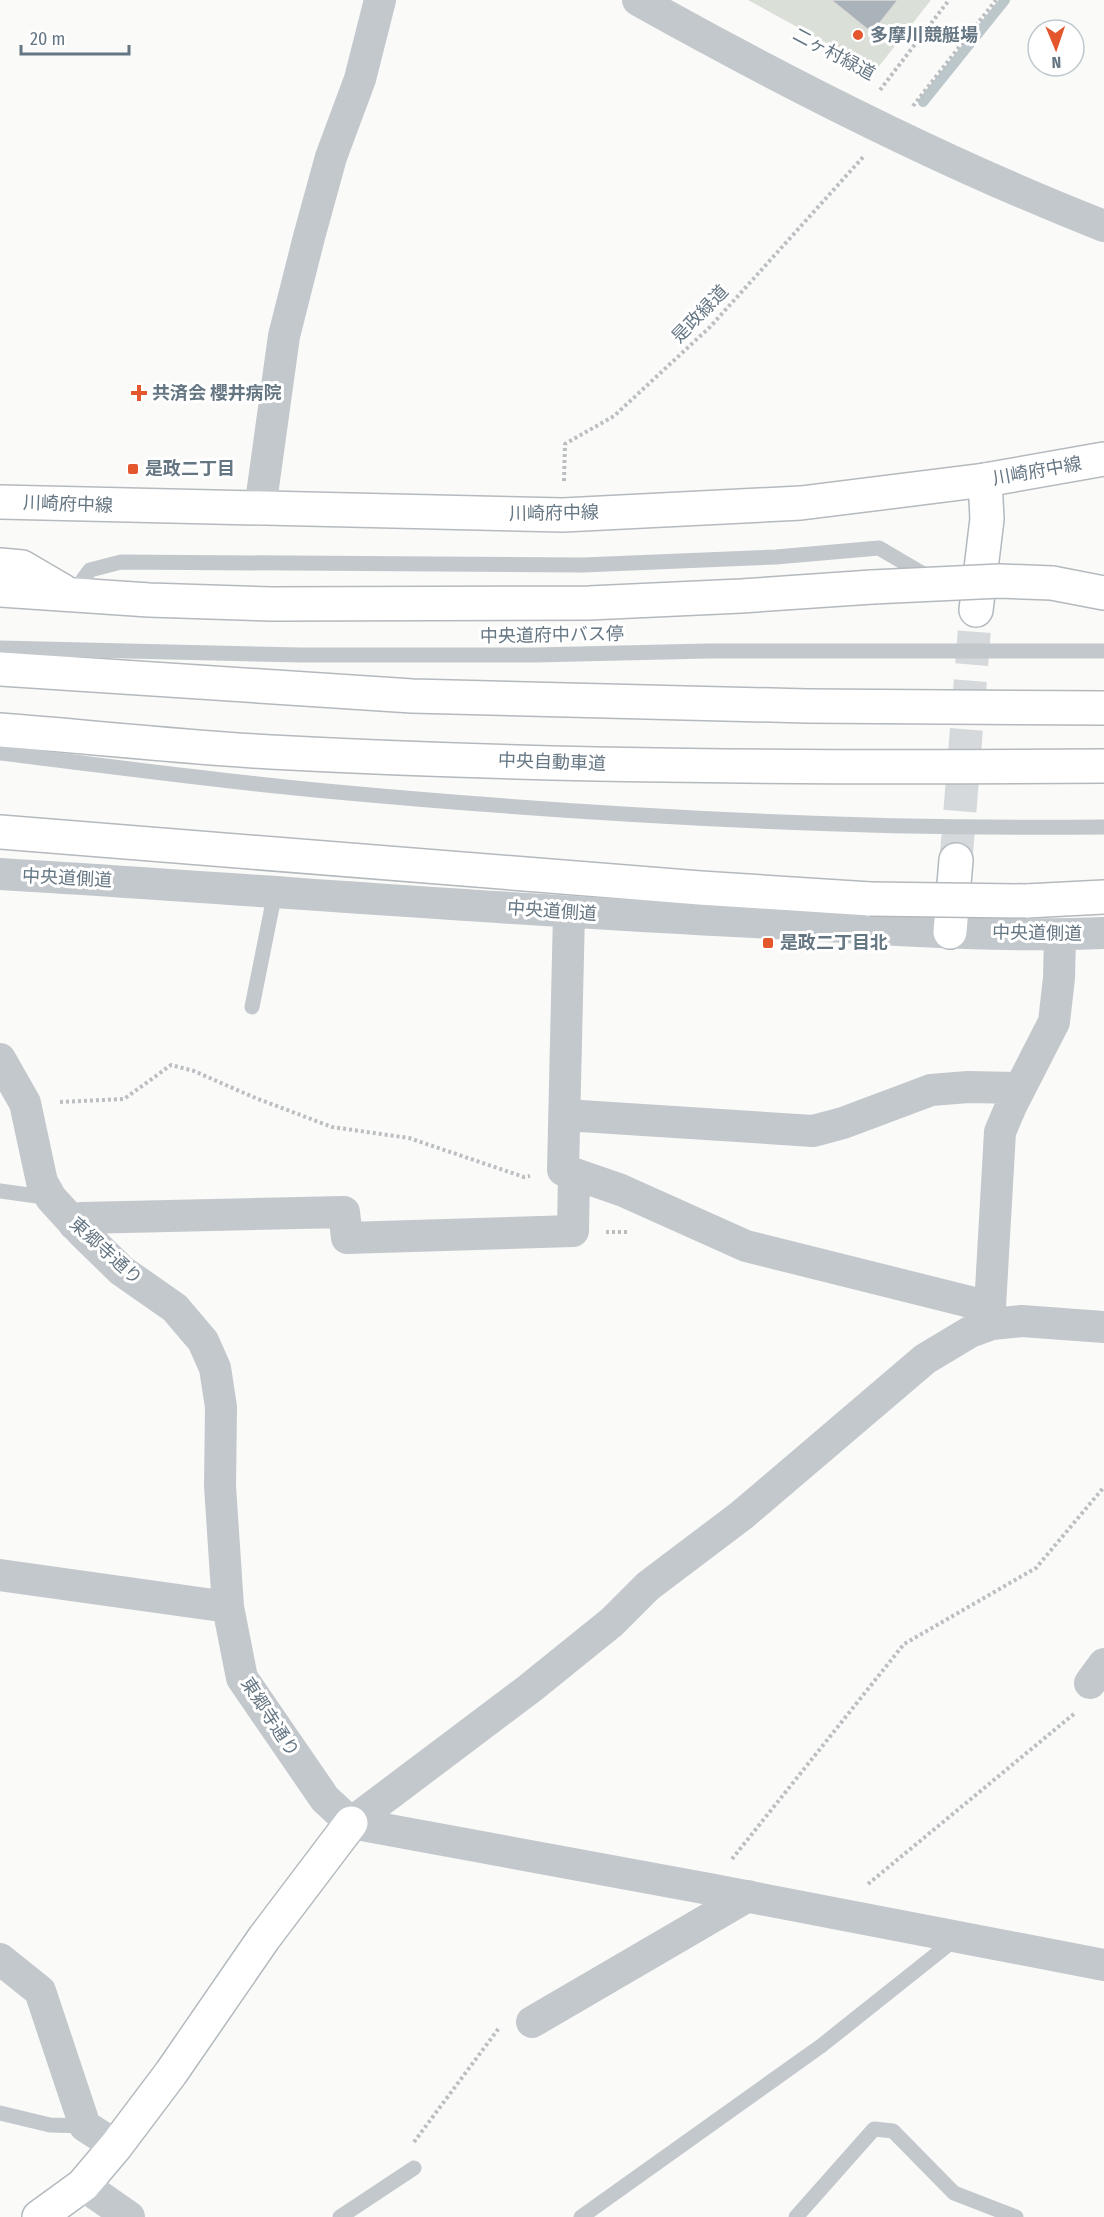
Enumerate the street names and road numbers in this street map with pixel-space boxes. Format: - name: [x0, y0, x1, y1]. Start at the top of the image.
- street label: 二ヶ村緑道: [789, 23, 879, 85]
- street label: 是政緑道: [667, 280, 733, 348]
- street label: 川崎府中線: [991, 452, 1083, 490]
- street label: 川崎府中線: [23, 491, 113, 517]
- street label: 川崎府中線: [509, 501, 599, 525]
- street label: 中央道府中バス停: [480, 623, 624, 647]
- street label: 中央自動車道: [498, 749, 606, 775]
- street label: 中央道側道: [21, 865, 113, 891]
- street label: 中央道側道: [506, 897, 598, 925]
- street label: 中央道側道: [992, 921, 1082, 945]
- street label: 東郷寺通り: [65, 1213, 147, 1289]
- street label: 東郷寺通り: [236, 1673, 304, 1761]

